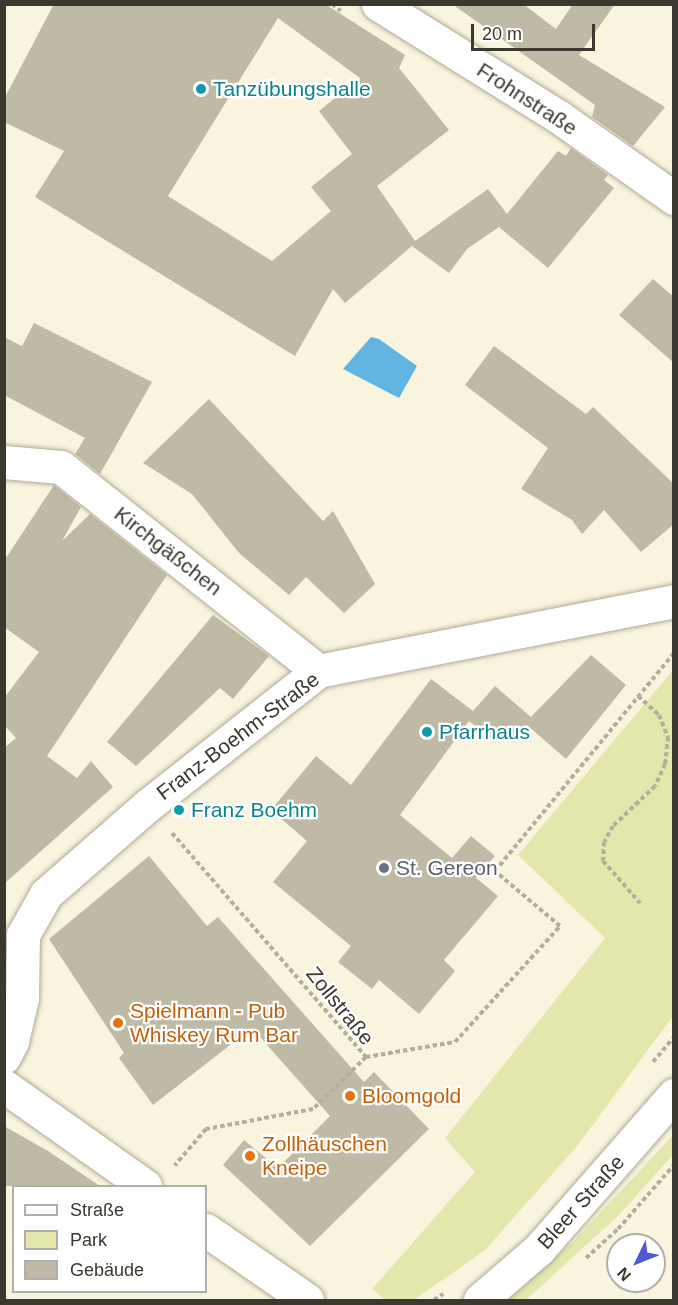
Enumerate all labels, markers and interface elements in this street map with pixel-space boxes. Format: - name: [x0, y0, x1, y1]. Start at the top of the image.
- scale bar: [474, 12, 598, 50]
- text: 20 m: [482, 24, 522, 44]
- street label: Frohnstraße: [472, 57, 582, 141]
- place label: Tanzübungshalle: [213, 76, 371, 102]
- marker: Tanzübungshalle: [194, 82, 208, 96]
- street label: Kirchgäßchen: [109, 501, 227, 601]
- street label: Franz-Boehm-Straße: [152, 667, 324, 805]
- place label: Pfarrhaus: [439, 719, 530, 745]
- marker: Pfarrhaus: [420, 725, 434, 739]
- place label: Franz Boehm: [191, 797, 317, 823]
- marker: Franz Boehm: [172, 803, 186, 817]
- place label: St. Gereon: [396, 855, 498, 881]
- marker: St. Gereon: [377, 861, 391, 875]
- street label: Zollstraße: [301, 962, 379, 1050]
- place label: Spielmann - Pub Whiskey Rum Bar: [130, 998, 298, 1048]
- marker: Spielmann - Pub Whiskey Rum Bar: [111, 1016, 125, 1030]
- place label: Bloomgold: [362, 1083, 461, 1109]
- marker: Bloomgold: [343, 1089, 357, 1103]
- place label: Zollhäuschen Kneipe: [262, 1131, 387, 1181]
- marker: Zollhäuschen Kneipe: [243, 1149, 257, 1163]
- street label: Bleer Straße: [532, 1150, 630, 1254]
- legend: [12, 1185, 207, 1293]
- text: Straße: [70, 1200, 124, 1220]
- text: Park: [70, 1230, 107, 1250]
- north arrow: [606, 1233, 666, 1293]
- text: Gebäude: [70, 1260, 144, 1280]
- text: N: [614, 1264, 634, 1284]

